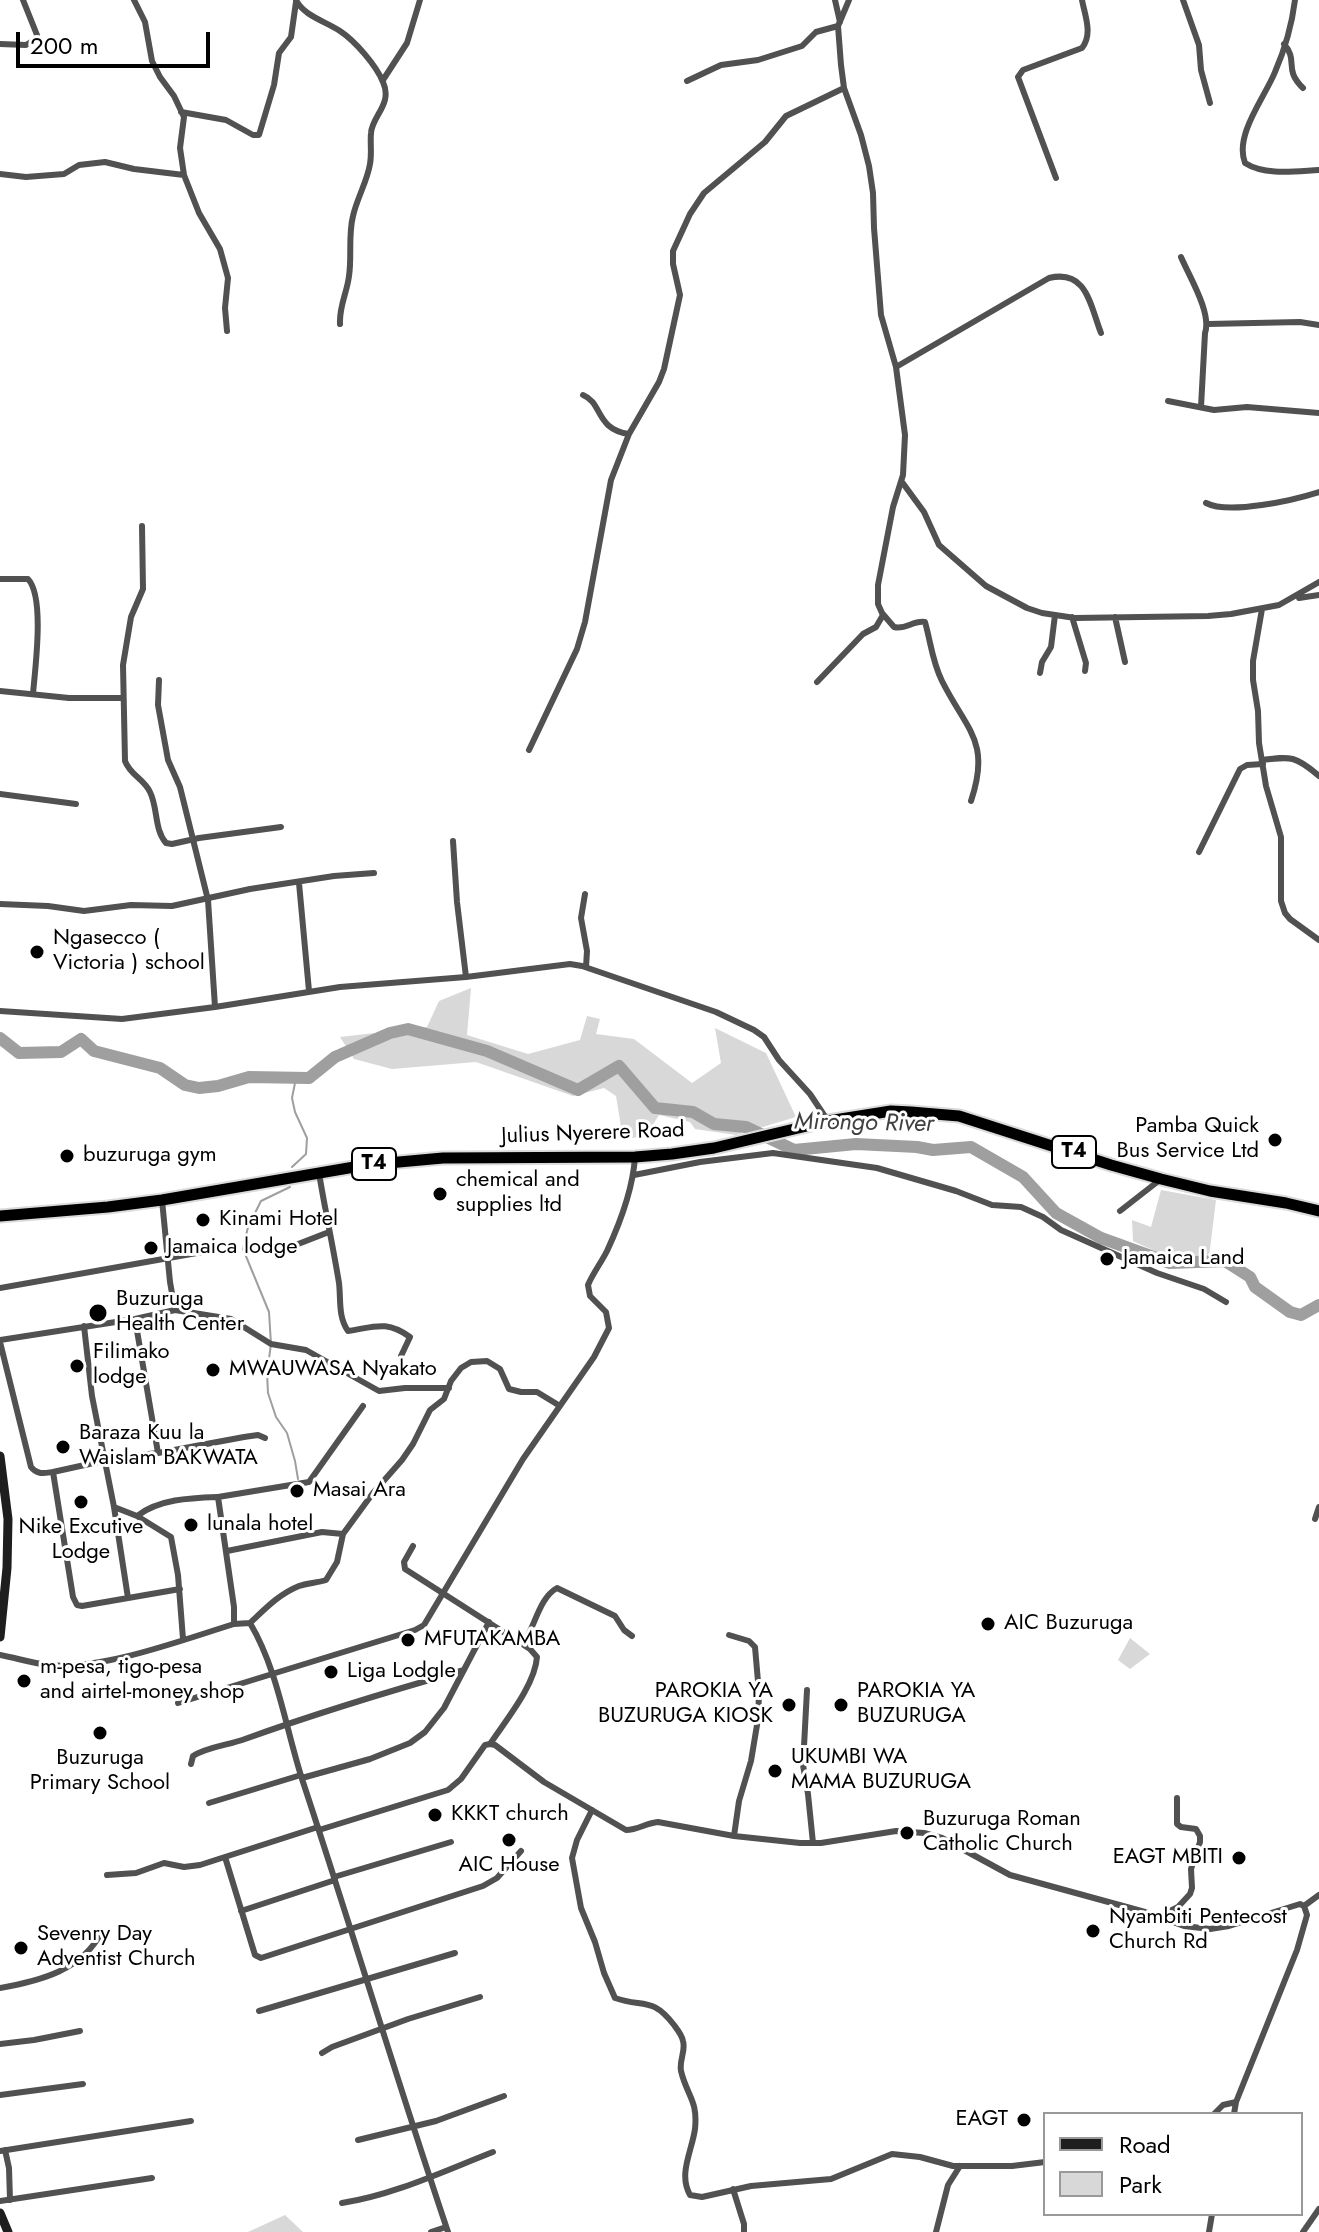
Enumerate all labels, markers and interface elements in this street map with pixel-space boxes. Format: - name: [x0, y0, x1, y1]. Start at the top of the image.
- scale bar: [20, 16, 214, 66]
- text: 200 m: [30, 28, 98, 63]
- place label: Ngasecco ( Victoria ) school: [53, 926, 205, 978]
- marker: Ngasecco ( Victoria ) school: [28, 943, 46, 961]
- water label: Mirongo River: [794, 1108, 934, 1140]
- place label: Pamba Quick Bus Service Ltd: [1117, 1114, 1259, 1166]
- street label: Julius Nyerere Road: [501, 1118, 685, 1150]
- marker: Pamba Quick Bus Service Ltd: [1266, 1131, 1284, 1149]
- road number: T4: [1052, 1136, 1096, 1168]
- place label: buzuruga gym: [83, 1143, 217, 1169]
- marker: buzuruga gym: [58, 1147, 76, 1165]
- road number: T4: [352, 1148, 396, 1180]
- place label: chemical and supplies ltd: [456, 1168, 580, 1220]
- marker: chemical and supplies ltd: [431, 1185, 449, 1203]
- place label: Kinami Hotel: [219, 1207, 338, 1233]
- marker: Kinami Hotel: [194, 1211, 212, 1229]
- place label: Jamaica lodge: [167, 1235, 298, 1261]
- marker: Jamaica lodge: [142, 1239, 160, 1257]
- place label: Jamaica Land: [1123, 1246, 1245, 1272]
- marker: Jamaica Land: [1098, 1250, 1116, 1268]
- place label: Buzuruga Health Center: [116, 1287, 244, 1338]
- marker: Buzuruga Health Center: [87, 1302, 109, 1324]
- place label: Filimako lodge: [93, 1340, 170, 1392]
- marker: Filimako lodge: [68, 1357, 86, 1375]
- place label: MWAUWASA Nyakato: [229, 1357, 437, 1383]
- marker: MWAUWASA Nyakato: [204, 1361, 222, 1379]
- place label: Baraza Kuu la Waislam BAKWATA: [79, 1421, 258, 1472]
- marker: Baraza Kuu la Waislam BAKWATA: [54, 1438, 72, 1456]
- place label: Masai Ara: [313, 1478, 406, 1504]
- marker: Masai Ara: [288, 1482, 306, 1500]
- marker: Nike Excutive Lodge: [72, 1493, 90, 1511]
- place label: lunala hotel: [207, 1512, 313, 1538]
- place label: Nike Excutive Lodge: [19, 1515, 143, 1566]
- marker: lunala hotel: [182, 1516, 200, 1534]
- place label: AIC Buzuruga: [1004, 1611, 1133, 1637]
- marker: AIC Buzuruga: [979, 1615, 997, 1633]
- place label: MFUTAKAMBA: [424, 1627, 560, 1653]
- marker: MFUTAKAMBA: [399, 1631, 417, 1649]
- place label: m-pesa, tigo-pesa and airtel-money shop: [40, 1655, 244, 1706]
- place label: Liga Lodgle: [347, 1659, 456, 1685]
- marker: Liga Lodgle: [322, 1663, 340, 1681]
- marker: m-pesa, tigo-pesa and airtel-money shop: [15, 1672, 33, 1690]
- place label: PAROKIA YA BUZURUGA KIOSK: [598, 1679, 773, 1730]
- place label: PAROKIA YA BUZURUGA: [857, 1679, 975, 1730]
- marker: PAROKIA YA BUZURUGA KIOSK: [780, 1696, 798, 1714]
- marker: PAROKIA YA BUZURUGA: [832, 1696, 850, 1714]
- marker: Buzuruga Primary School: [91, 1724, 109, 1742]
- place label: UKUMBI WA MAMA BUZURUGA: [791, 1745, 971, 1796]
- place label: Buzuruga Primary School: [30, 1746, 170, 1798]
- marker: UKUMBI WA MAMA BUZURUGA: [766, 1762, 784, 1780]
- place label: KKKT church: [451, 1802, 569, 1828]
- marker: KKKT church: [426, 1806, 444, 1824]
- place label: Buzuruga Roman Catholic Church: [923, 1807, 1081, 1858]
- marker: Buzuruga Roman Catholic Church: [898, 1824, 916, 1842]
- marker: AIC House: [500, 1831, 518, 1849]
- place label: EAGT MBITI: [1113, 1845, 1223, 1871]
- marker: EAGT MBITI: [1230, 1849, 1248, 1867]
- place label: AIC House: [458, 1853, 560, 1879]
- place label: Nyambiti Pentecost Church Rd: [1109, 1905, 1287, 1956]
- place label: Sevenry Day Adventist Church: [37, 1922, 195, 1974]
- marker: Nyambiti Pentecost Church Rd: [1084, 1922, 1102, 1940]
- marker: Sevenry Day Adventist Church: [12, 1939, 30, 1957]
- place label: EAGT: [955, 2107, 1008, 2133]
- marker: EAGT: [1015, 2111, 1033, 2129]
- legend: [1043, 2112, 1303, 2216]
- text: Road: [1119, 2127, 1171, 2162]
- text: Park: [1119, 2167, 1162, 2202]

